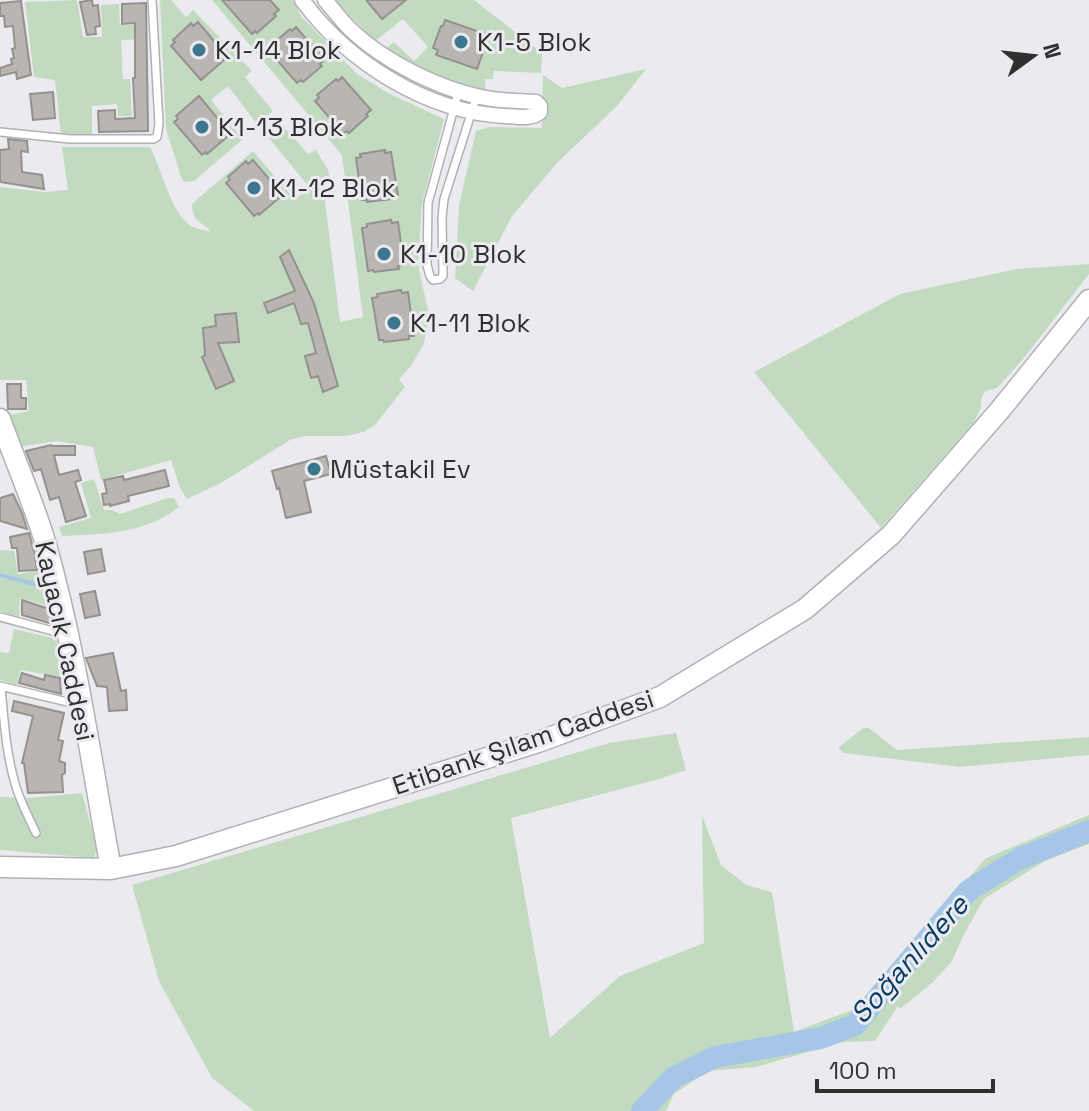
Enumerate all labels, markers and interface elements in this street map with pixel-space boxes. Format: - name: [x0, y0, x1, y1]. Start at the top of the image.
- north arrow: [993, 16, 1073, 96]
- place label: K1-5 Blok: [477, 25, 591, 59]
- place label: K1-14 Blok: [215, 33, 341, 67]
- marker: K1-5 Blok: [452, 33, 470, 51]
- text: N: [1037, 40, 1068, 62]
- marker: K1-14 Blok: [190, 41, 208, 59]
- place label: K1-13 Blok: [218, 110, 343, 144]
- marker: K1-13 Blok: [193, 118, 211, 136]
- place label: K1-12 Blok: [270, 171, 395, 205]
- marker: K1-12 Blok: [245, 179, 263, 197]
- place label: K1-10 Blok: [400, 237, 526, 271]
- marker: K1-10 Blok: [375, 245, 393, 263]
- place label: K1-11 Blok: [410, 306, 531, 340]
- marker: K1-11 Blok: [385, 314, 403, 332]
- place label: Müstakil Ev: [330, 452, 471, 486]
- marker: Müstakil Ev: [305, 460, 323, 478]
- street label: Kayacık Caddesi: [27, 538, 103, 744]
- street label: Etibank Şılam Caddesi: [388, 681, 658, 803]
- water label: Soğanlıdere: [842, 886, 977, 1031]
- scale bar: [817, 1043, 993, 1093]
- text: 100 m: [829, 1055, 897, 1086]

